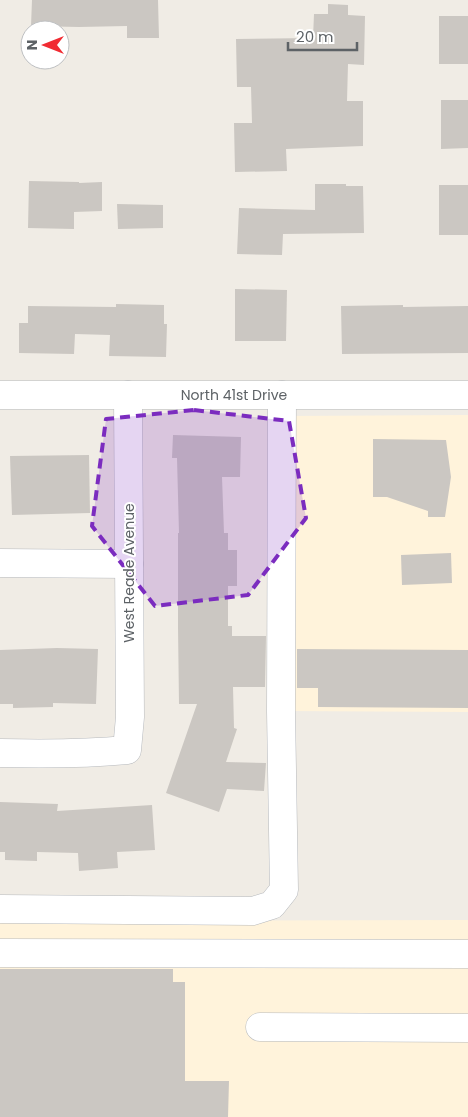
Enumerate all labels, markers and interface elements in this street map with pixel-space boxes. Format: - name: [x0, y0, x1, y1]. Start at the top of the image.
- north arrow: [20, 20, 70, 70]
- scale bar: [288, 20, 357, 52]
- text: 20 m: [296, 26, 334, 47]
- text: N: [22, 40, 42, 50]
- street label: North 41st Drive: [181, 385, 288, 405]
- street label: West Reade Avenue: [119, 503, 139, 643]

